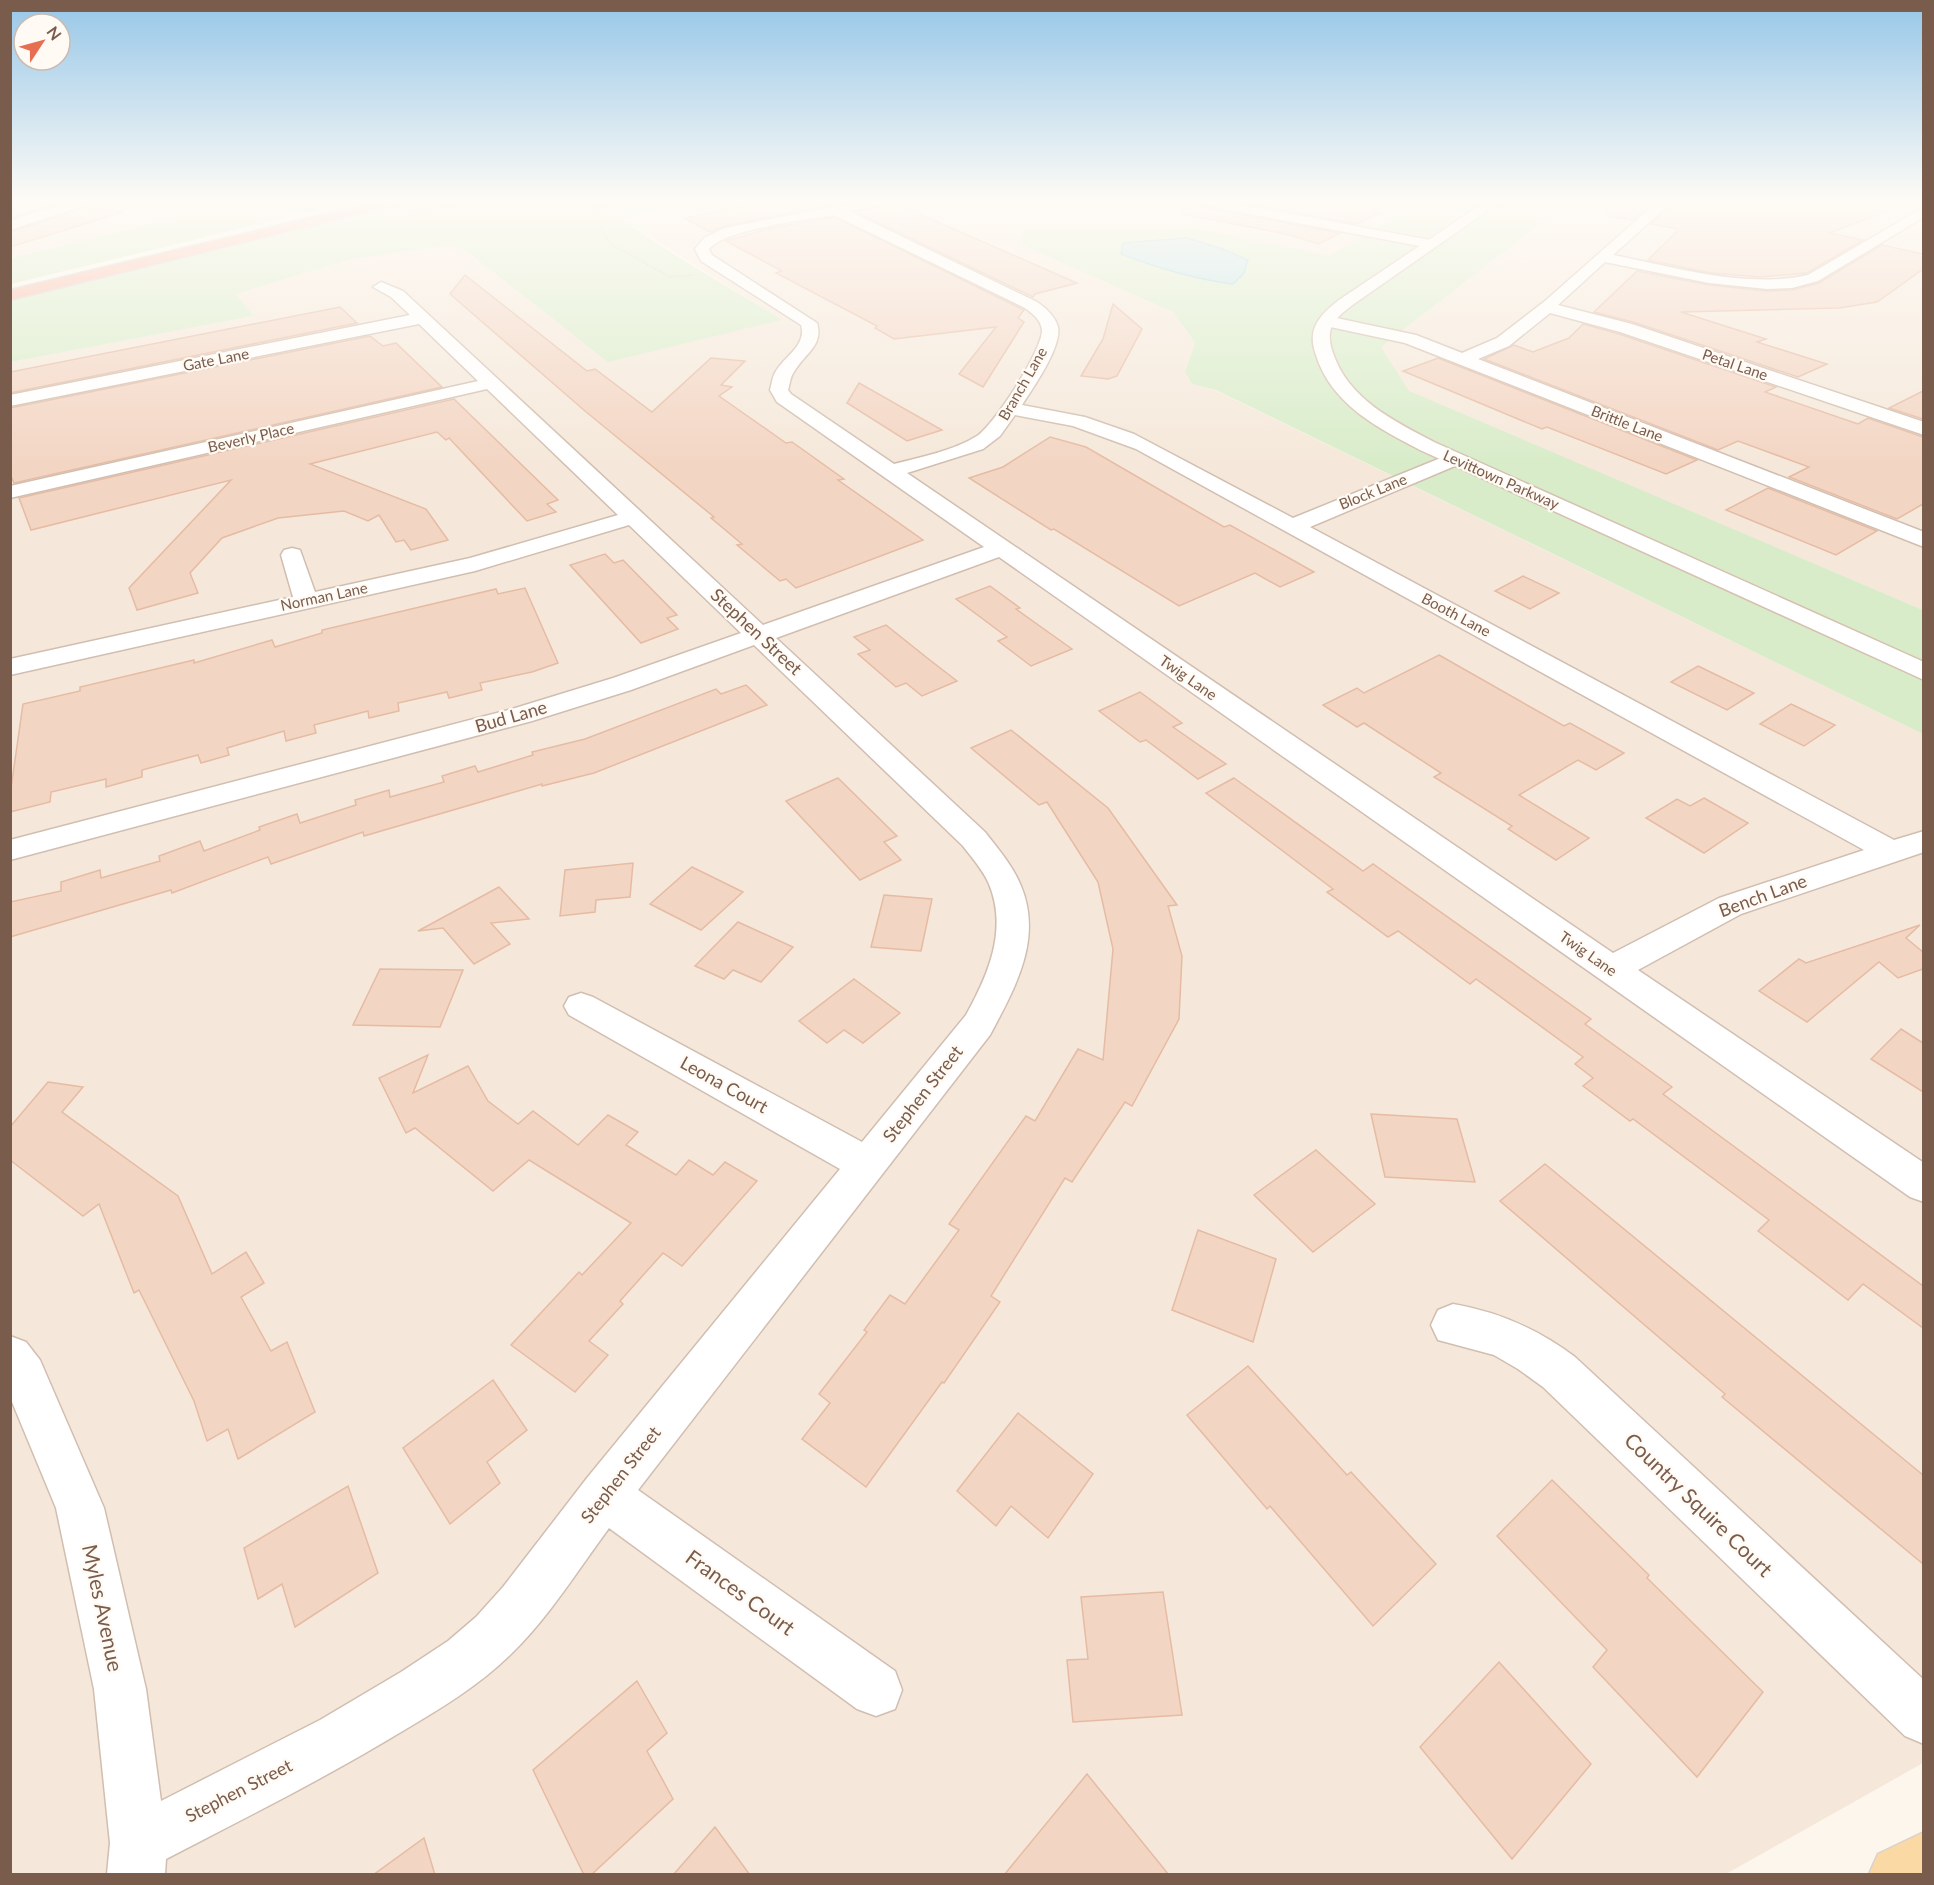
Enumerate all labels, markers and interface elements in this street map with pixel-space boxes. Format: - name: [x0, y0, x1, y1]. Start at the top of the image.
- north arrow: [12, 12, 72, 72]
- text: N: [43, 22, 66, 43]
- street label: Gate Lane: [181, 344, 250, 374]
- street label: Branch Lane: [994, 344, 1050, 423]
- street label: Petal Lane: [1700, 344, 1771, 384]
- street label: Brittle Lane: [1589, 401, 1666, 445]
- street label: Beverly Place: [206, 418, 296, 456]
- street label: Levittown Parkway: [1441, 445, 1562, 513]
- street label: Block Lane: [1336, 469, 1409, 513]
- street label: Norman Lane: [279, 578, 369, 614]
- street label: Stephen Street: [706, 583, 807, 680]
- street label: Booth Lane: [1419, 588, 1494, 640]
- street label: Twig Lane: [1156, 651, 1221, 704]
- street label: Bud Lane: [472, 695, 549, 737]
- street label: Bench Lane: [1716, 869, 1810, 921]
- street label: Twig Lane: [1556, 927, 1621, 980]
- street label: Stephen Street: [878, 1040, 967, 1146]
- street label: Leona Court: [677, 1051, 773, 1118]
- street label: Stephen Street: [576, 1421, 665, 1527]
- street label: Country Squire Court: [1620, 1427, 1779, 1581]
- street label: Myles Avenue: [78, 1542, 129, 1674]
- street label: Frances Court: [682, 1544, 801, 1640]
- street label: Stephen Street: [181, 1754, 296, 1826]

